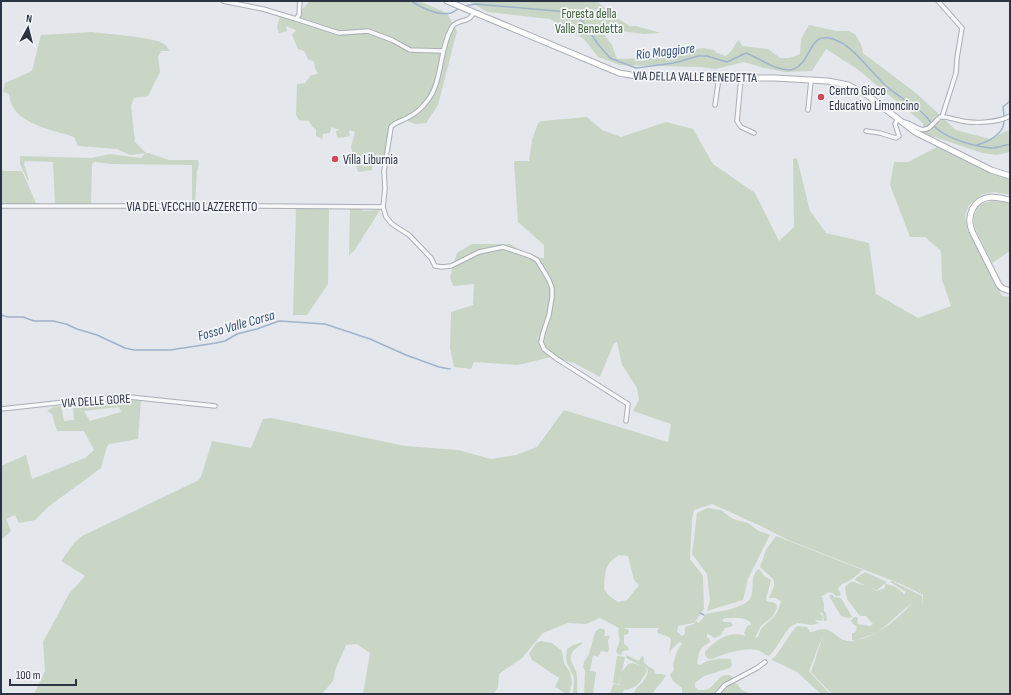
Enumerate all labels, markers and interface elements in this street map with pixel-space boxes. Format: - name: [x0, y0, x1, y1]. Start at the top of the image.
- park label: Foresta della Valle Benedetta: [555, 6, 623, 37]
- north arrow: [8, 8, 48, 48]
- text: N: [25, 12, 33, 25]
- water label: Rio Maggiore: [635, 39, 696, 64]
- street label: VIA DELLA VALLE BENEDETTA: [633, 68, 757, 86]
- place label: Centro Gioco Educativo Limoncino: [829, 83, 919, 114]
- marker: Centro Gioco Educativo Limoncino: [816, 92, 826, 102]
- place label: Villa Liburnia: [343, 152, 398, 168]
- marker: Villa Liburnia: [330, 154, 340, 164]
- street label: VIA DEL VECCHIO LAZZERETTO: [126, 199, 258, 215]
- water label: Fosso Valle Corsa: [196, 306, 277, 345]
- street label: VIA DELLE GORE: [61, 391, 131, 411]
- scale bar: [10, 661, 76, 687]
- text: 100 m: [16, 668, 41, 683]

